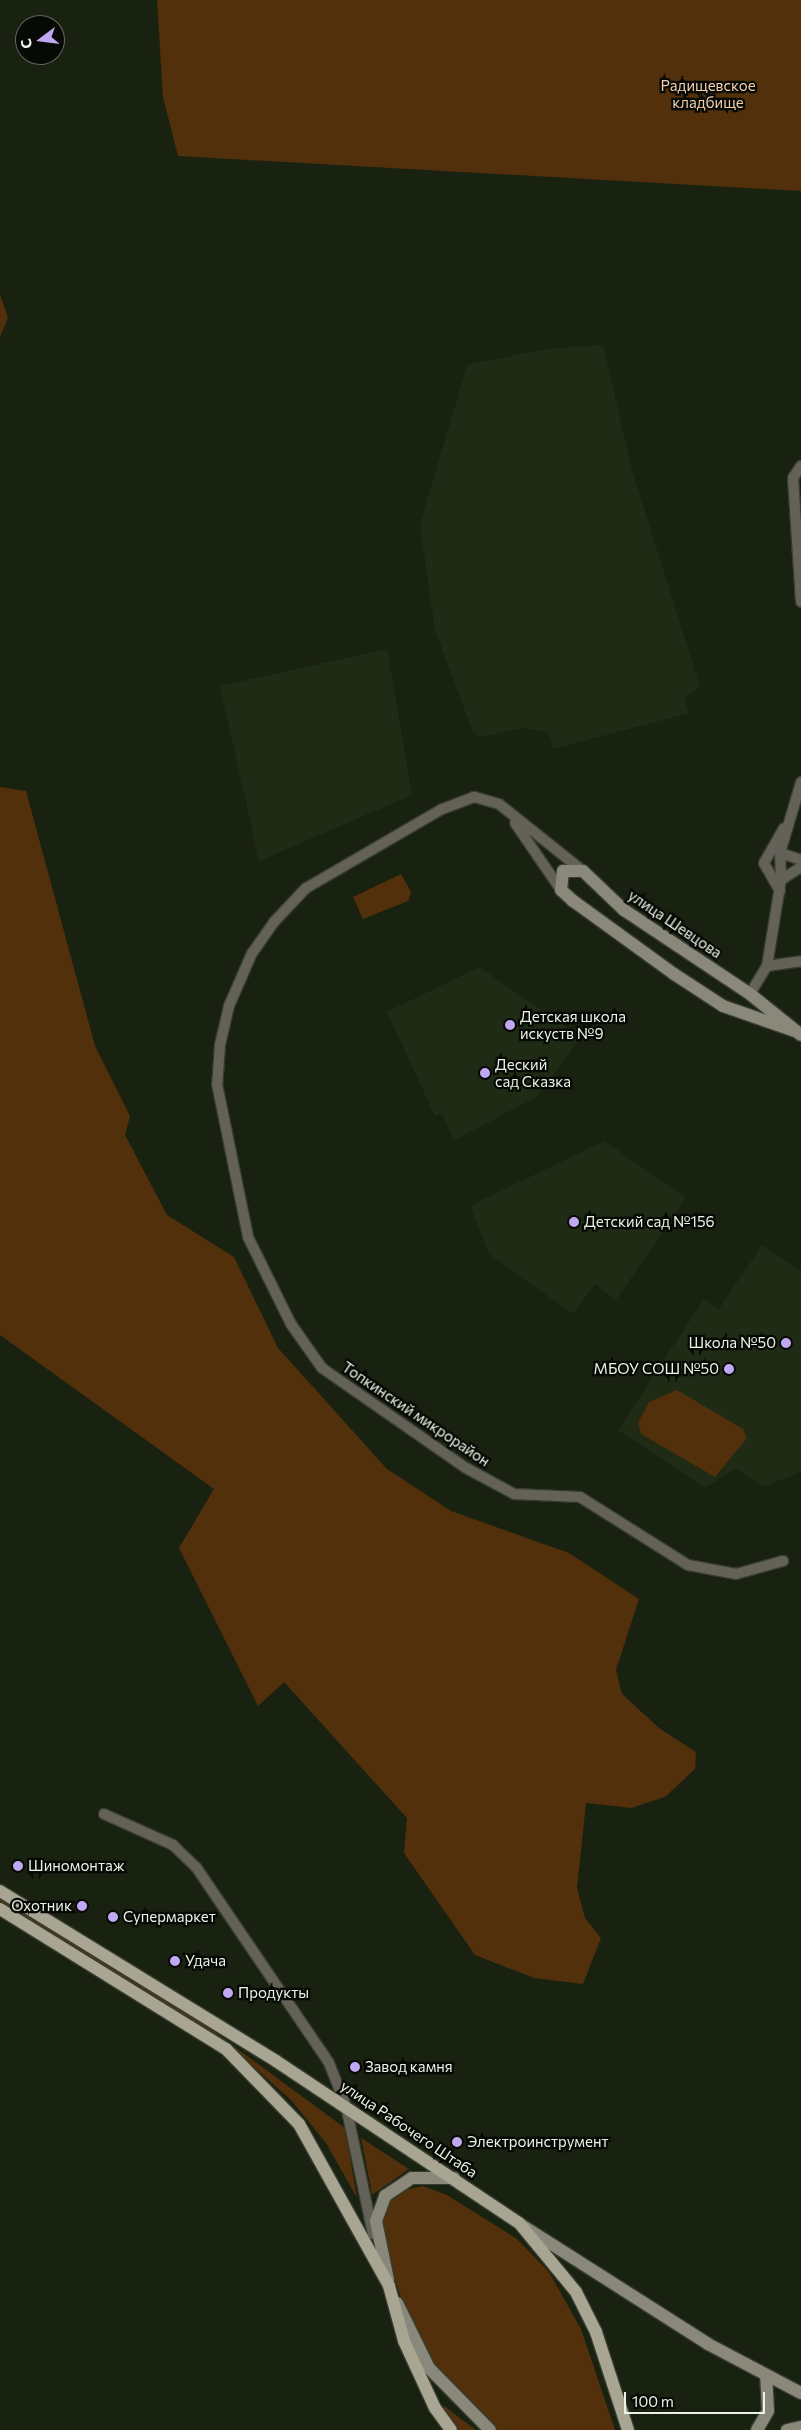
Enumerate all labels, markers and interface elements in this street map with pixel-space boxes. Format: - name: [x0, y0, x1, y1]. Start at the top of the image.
- north arrow: [15, 15, 65, 65]
- text: С: [17, 37, 35, 51]
- park label: Радищевское кладбище: [660, 76, 756, 111]
- street label: улица Шевцова: [625, 886, 725, 962]
- place label: Детская школа искуств №9: [520, 1007, 626, 1042]
- marker: Детская школа искуств №9: [504, 1019, 516, 1031]
- place label: Деский сад Сказка: [495, 1055, 571, 1090]
- marker: Деский сад Сказка: [479, 1067, 491, 1079]
- place label: Детский сад №156: [584, 1213, 715, 1231]
- marker: Детский сад №156: [568, 1216, 580, 1228]
- place label: Школа №50: [688, 1334, 776, 1352]
- marker: Школа №50: [780, 1337, 792, 1349]
- street label: Топкинский микрорайон: [339, 1358, 493, 1470]
- place label: МБОУ СОШ №50: [594, 1360, 719, 1378]
- marker: МБОУ СОШ №50: [723, 1363, 735, 1375]
- place label: Шиномонтаж: [28, 1857, 125, 1875]
- marker: Шиномонтаж: [12, 1860, 24, 1872]
- place label: Охотник: [11, 1897, 72, 1915]
- marker: Охотник: [76, 1900, 88, 1912]
- place label: Супермаркет: [123, 1908, 216, 1926]
- marker: Супермаркет: [107, 1911, 119, 1923]
- place label: Удача: [185, 1952, 226, 1970]
- marker: Удача: [169, 1955, 181, 1967]
- place label: Продукты: [238, 1984, 309, 2002]
- marker: Продукты: [222, 1987, 234, 1999]
- place label: Завод камня: [365, 2058, 453, 2076]
- marker: Завод камня: [349, 2061, 361, 2073]
- street label: улица Рабочего Штаба: [337, 2077, 481, 2181]
- place label: Электроинструмент: [467, 2133, 609, 2151]
- marker: Электроинструмент: [451, 2136, 463, 2148]
- scale bar: [626, 2382, 767, 2414]
- text: 100 m: [632, 2392, 674, 2410]

